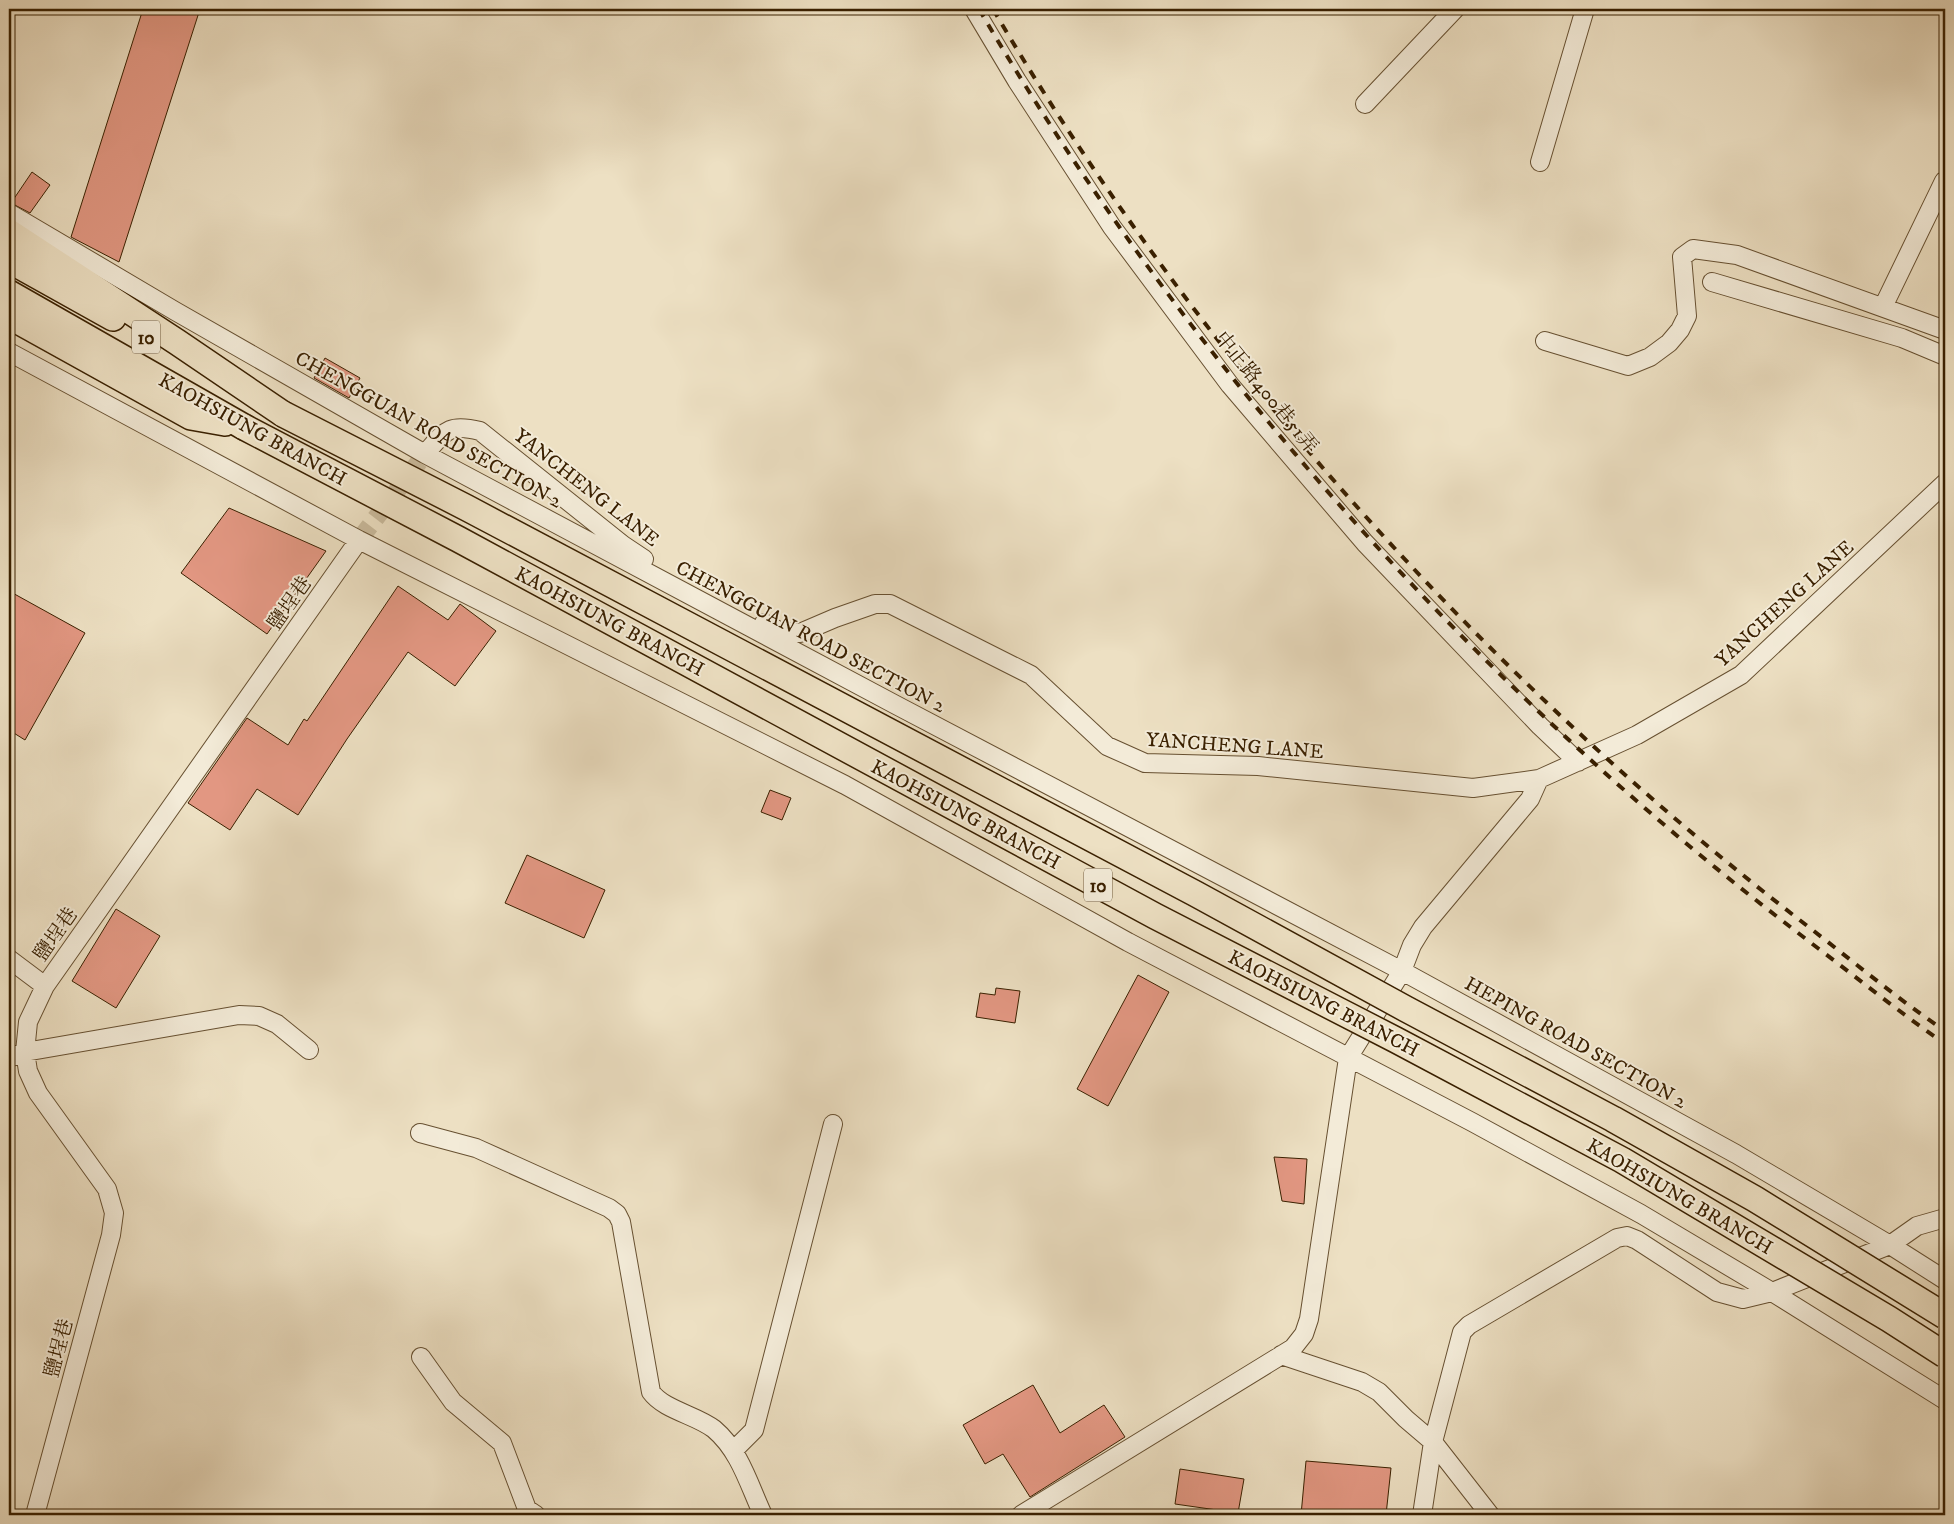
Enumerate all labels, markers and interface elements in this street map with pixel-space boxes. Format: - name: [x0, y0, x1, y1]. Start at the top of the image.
- road number: 10: [132, 321, 160, 354]
- street label: 中正路400巷51弄: [1209, 327, 1323, 459]
- street label: CHENGGUAN ROAD SECTION 2: [290, 346, 566, 514]
- street label: KAOHSIUNG BRANCH: [154, 368, 351, 492]
- street label: YANCHENG LANE: [508, 424, 664, 553]
- street label: YANCHENG LANE: [1711, 535, 1859, 673]
- street label: CHENGGUAN ROAD SECTION 2: [671, 556, 949, 719]
- street label: KAOHSIUNG BRANCH: [510, 562, 708, 683]
- street label: 鹽埕巷: [263, 572, 318, 636]
- street label: YANCHENG LANE: [1145, 728, 1324, 765]
- street label: KAOHSIUNG BRANCH: [866, 755, 1064, 876]
- road number: 10: [1084, 868, 1112, 902]
- street label: 鹽埕巷: [29, 903, 84, 967]
- street label: KAOHSIUNG BRANCH: [1224, 945, 1423, 1063]
- street label: HEPING ROAD SECTION 2: [1460, 972, 1691, 1115]
- street label: KAOHSIUNG BRANCH: [1582, 1134, 1777, 1261]
- street label: 鹽埕巷: [40, 1316, 79, 1381]

